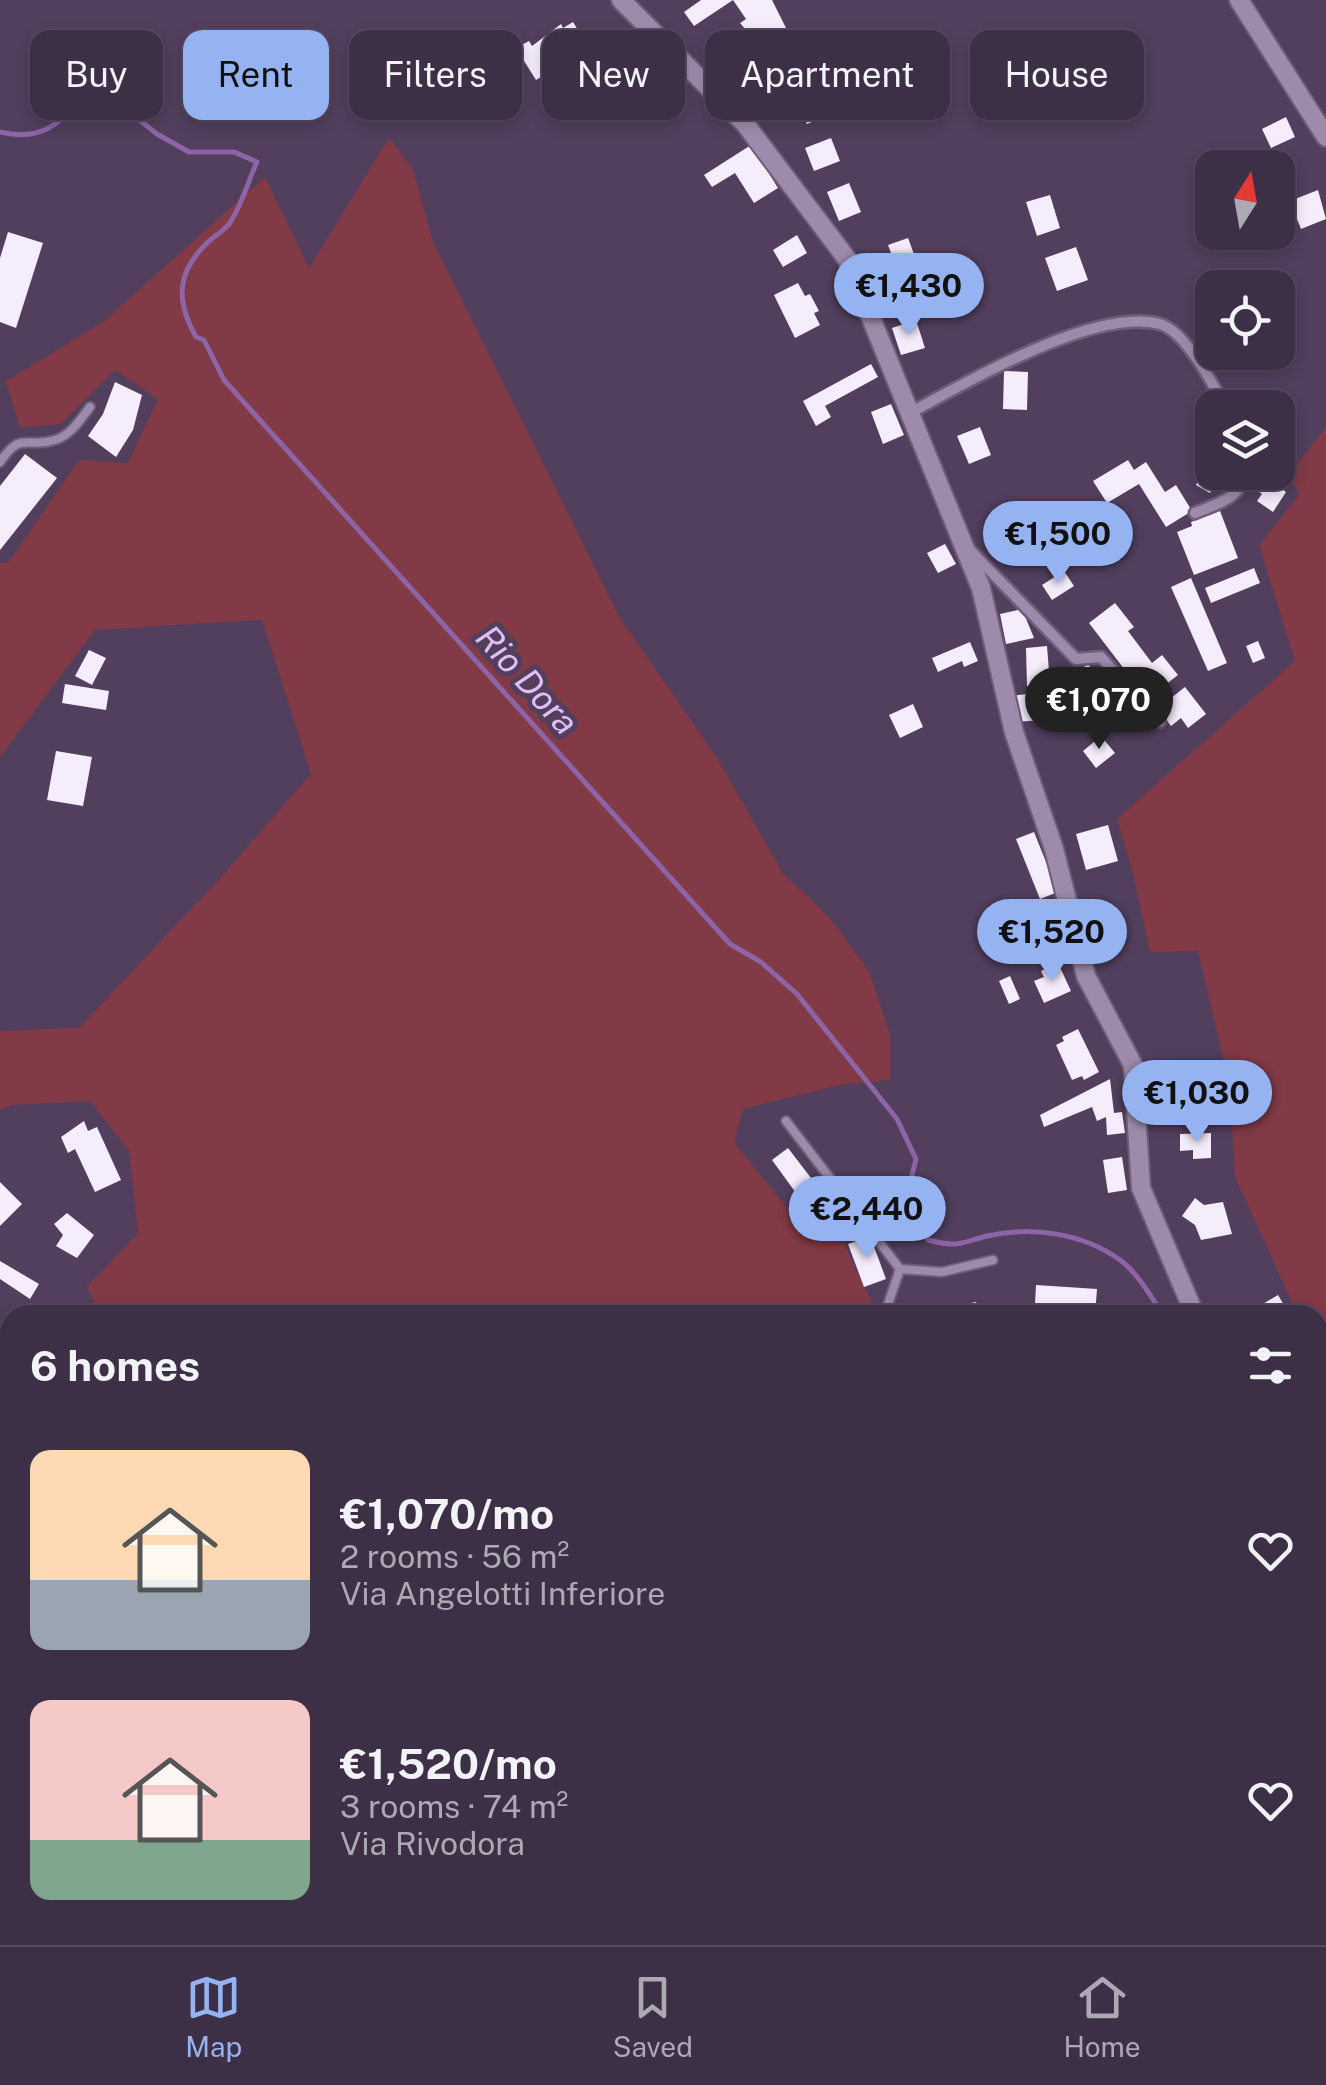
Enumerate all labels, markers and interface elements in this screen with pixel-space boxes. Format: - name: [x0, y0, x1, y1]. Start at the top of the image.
- chip: Buy: [30, 30, 163, 120]
- chip: Rent: [183, 30, 329, 120]
- chip: Filters: [349, 30, 522, 120]
- chip: New: [542, 30, 685, 120]
- chip: Apartment: [705, 30, 950, 120]
- chip: House: [970, 30, 1144, 120]
- north arrow: [1195, 150, 1295, 250]
- map controls: [1195, 150, 1295, 490]
- pin: €1,430: [828, 253, 990, 338]
- text: €1,430: [856, 267, 962, 304]
- button: locate: [1195, 270, 1295, 370]
- button: layers: [1195, 390, 1295, 490]
- pin: €1,500: [977, 501, 1139, 586]
- text: €1,500: [1005, 515, 1111, 552]
- water label: Rio Dora: [468, 617, 587, 742]
- pin: €1,070: [1018, 667, 1180, 752]
- text: €1,070: [1047, 681, 1151, 718]
- pin: €1,520: [971, 899, 1133, 984]
- text: €1,520: [999, 913, 1105, 950]
- pin: €1,030: [1116, 1060, 1278, 1145]
- text: €1,030: [1144, 1074, 1250, 1111]
- pin: €2,440: [786, 1176, 948, 1261]
- text: €2,440: [811, 1190, 923, 1227]
- icon: filters: [1243, 1338, 1298, 1393]
- text: 6 homes: [30, 1341, 200, 1390]
- text: €1,070/mo: [340, 1489, 554, 1538]
- icon: home: [110, 1490, 230, 1610]
- icon: heart: [1243, 1523, 1298, 1578]
- text: 2 rooms · 56 m²: [340, 1538, 569, 1575]
- text: Via Angelotti Inferiore: [340, 1575, 665, 1612]
- text: €1,520/mo: [340, 1739, 557, 1788]
- icon: home: [110, 1740, 230, 1860]
- icon: heart: [1243, 1773, 1298, 1828]
- text: 3 rooms · 74 m²: [340, 1788, 568, 1825]
- text: Via Rivodora: [340, 1825, 525, 1862]
- tab: Map: [185, 1970, 242, 2063]
- tab: Saved: [613, 1970, 693, 2063]
- tab: Home: [1063, 1970, 1141, 2063]

